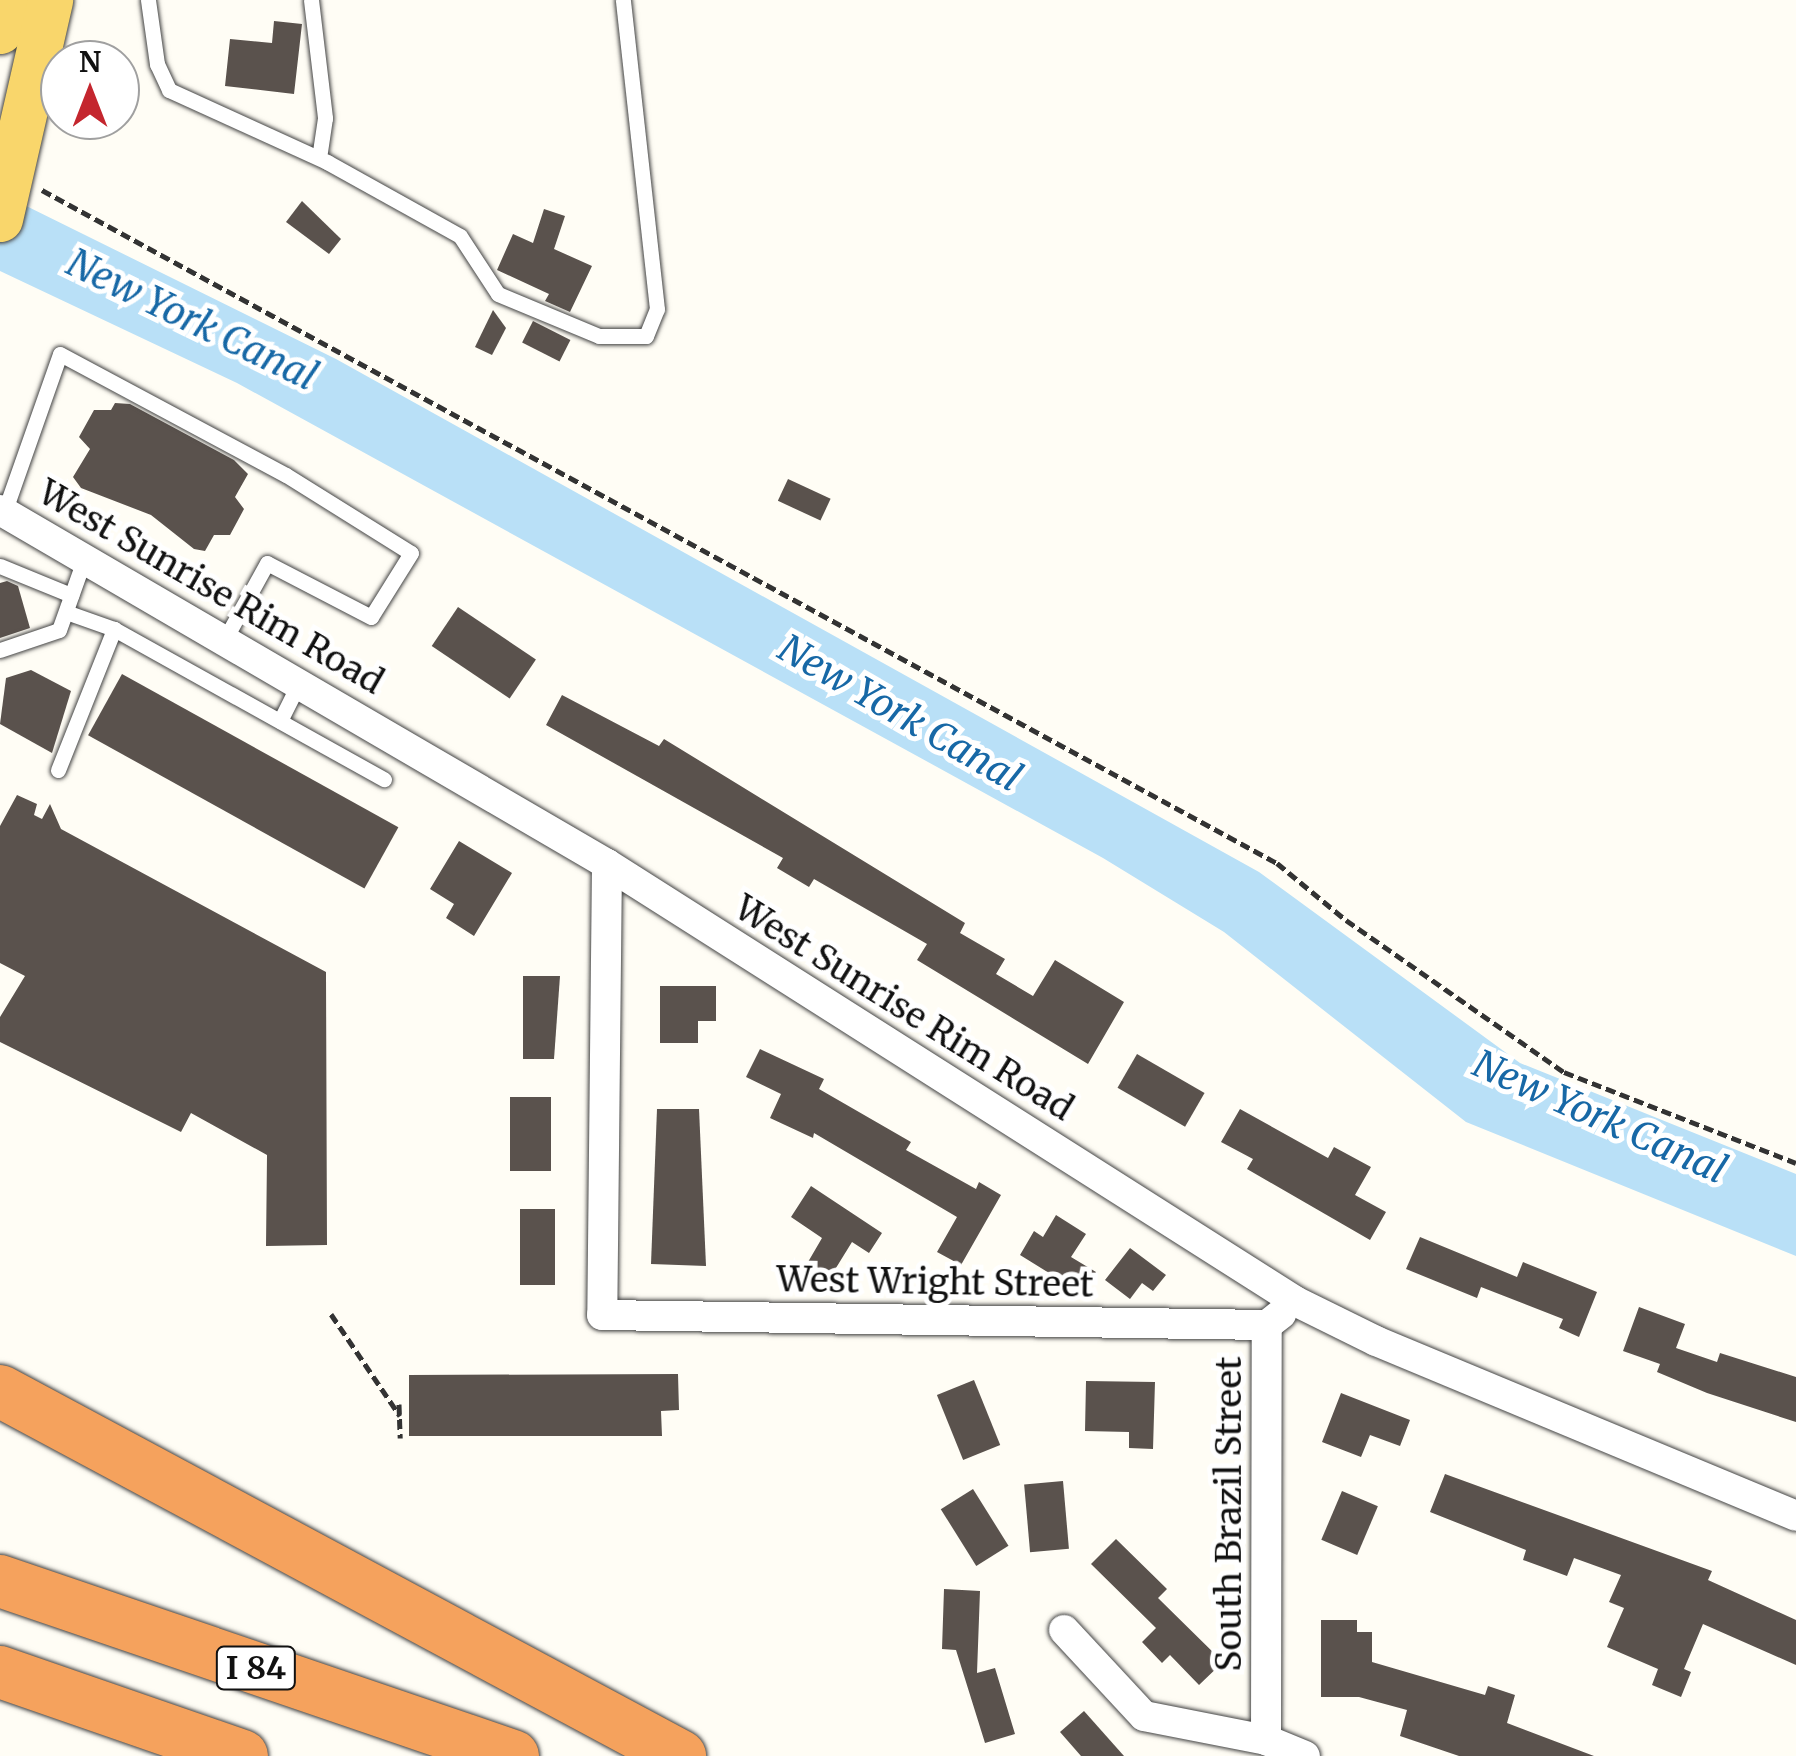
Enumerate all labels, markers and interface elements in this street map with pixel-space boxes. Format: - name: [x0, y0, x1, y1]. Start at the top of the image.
- north arrow: [40, 40, 140, 140]
- text: N: [79, 44, 101, 80]
- water label: New York Canal: [59, 240, 325, 400]
- street label: West Sunrise Rim Road: [31, 471, 391, 703]
- water label: New York Canal: [771, 625, 1029, 801]
- street label: West Sunrise Rim Road: [727, 887, 1081, 1129]
- water label: New York Canal: [1466, 1041, 1734, 1193]
- street label: West Wright Street: [776, 1258, 1094, 1306]
- street label: South Brazil Street: [1208, 1356, 1250, 1672]
- road number: I 84: [214, 1641, 298, 1695]

